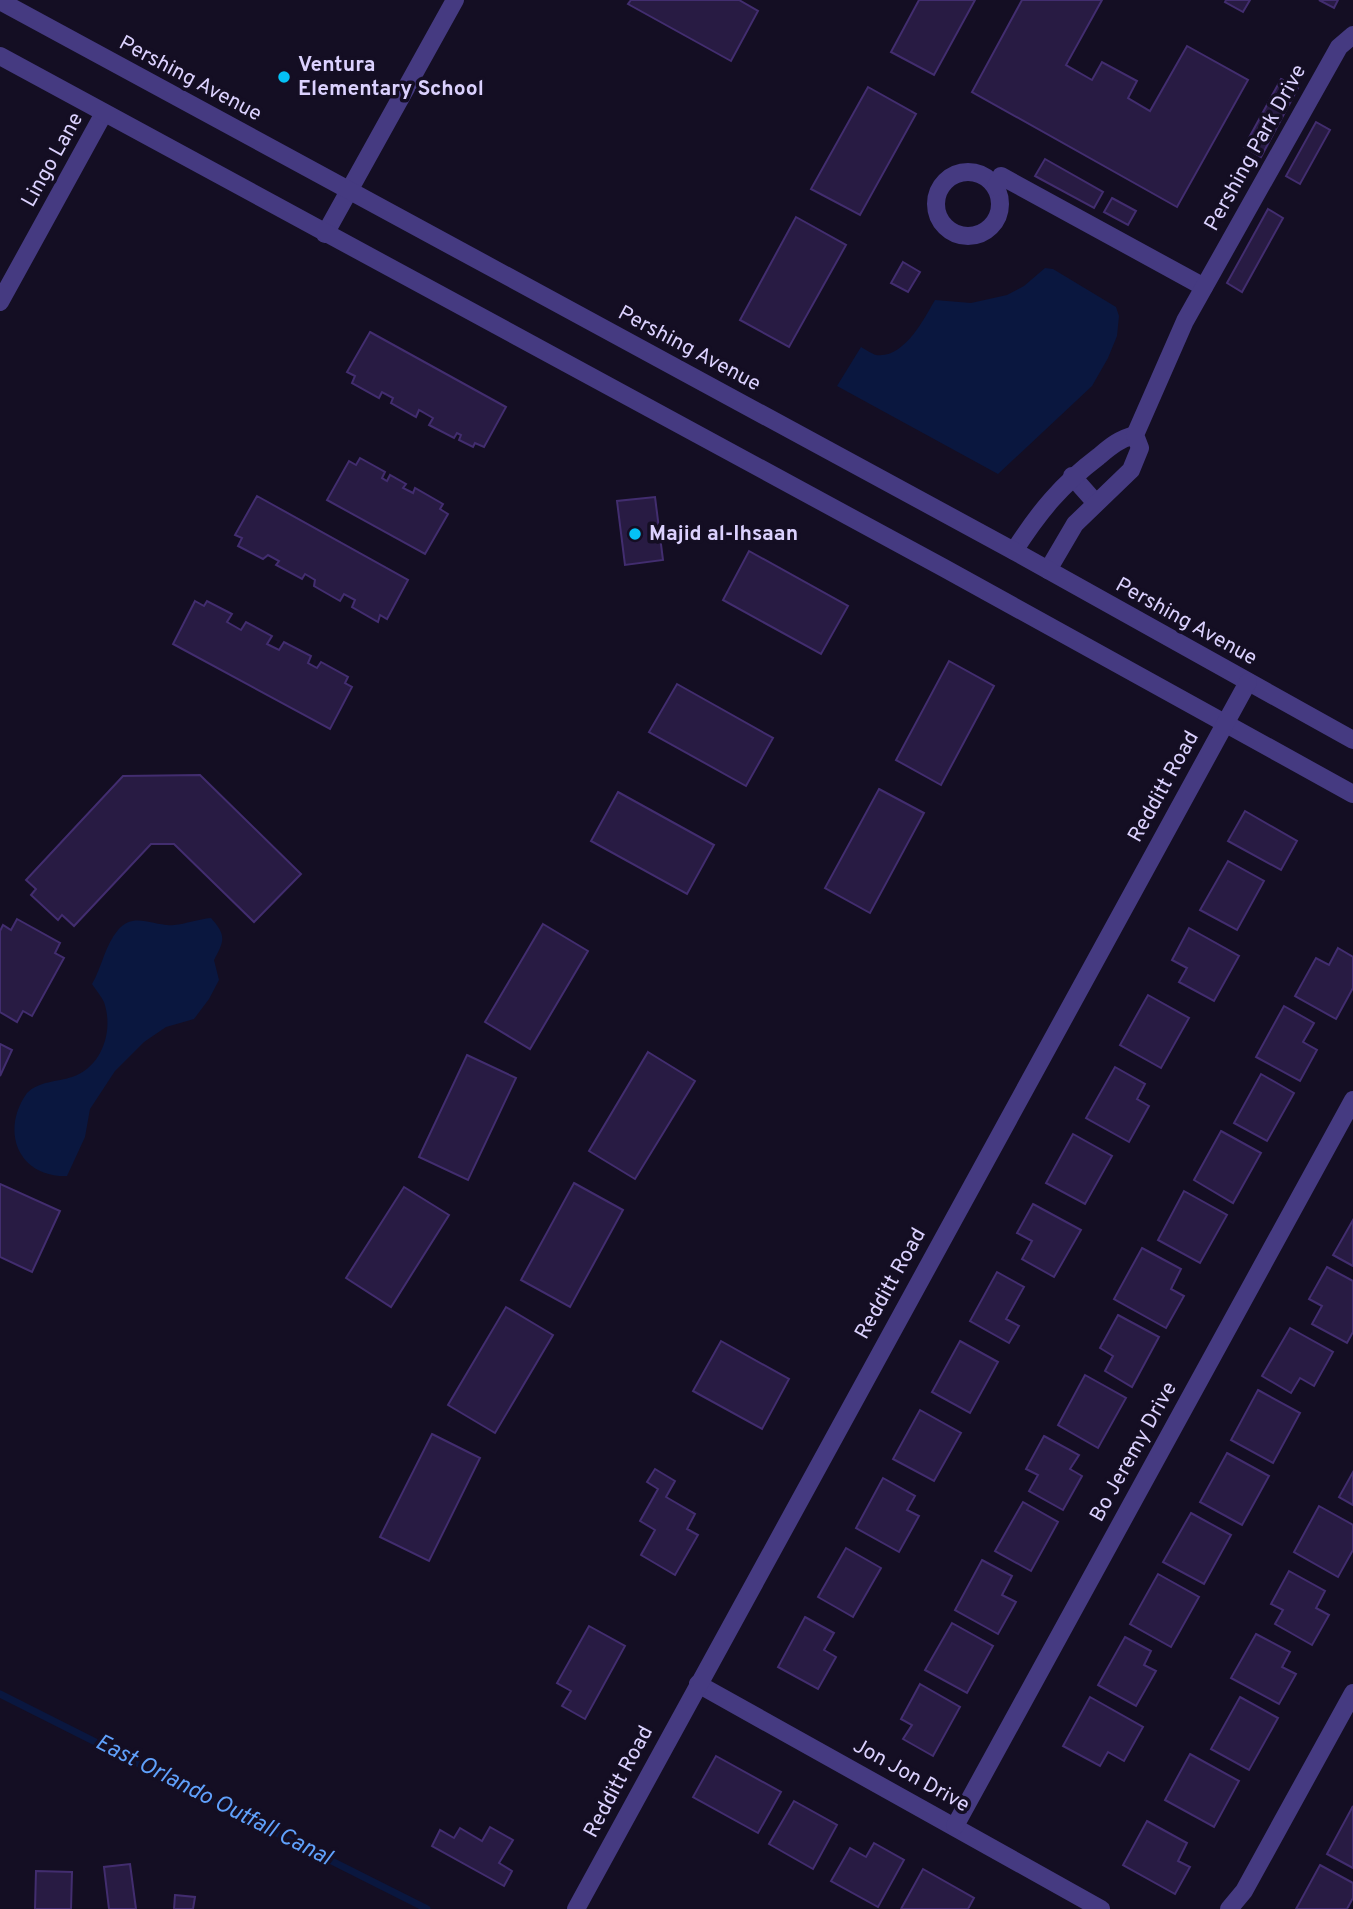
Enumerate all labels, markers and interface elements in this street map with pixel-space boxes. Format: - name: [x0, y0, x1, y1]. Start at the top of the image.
- street label: Pershing Avenue: [114, 30, 266, 128]
- place label: Ventura Elementary School: [298, 52, 484, 103]
- street label: Pershing Park Drive: [1199, 60, 1313, 236]
- marker: Ventura Elementary School: [276, 69, 292, 85]
- street label: Lingo Lane: [16, 108, 90, 212]
- street label: Pershing Avenue: [613, 300, 765, 398]
- place label: Majid al-Ihsaan: [649, 521, 798, 548]
- marker: Majid al-Ihsaan: [627, 526, 643, 542]
- street label: Pershing Avenue: [1110, 572, 1262, 672]
- street label: Redditt Road: [1122, 727, 1206, 847]
- street label: Redditt Road: [849, 1224, 933, 1344]
- street label: Bo Jeremy Drive: [1084, 1377, 1184, 1527]
- street label: Redditt Road: [578, 1721, 660, 1843]
- water label: East Orlando Outfall Canal: [90, 1729, 337, 1874]
- street label: Jon Jon Drive: [848, 1733, 974, 1819]

